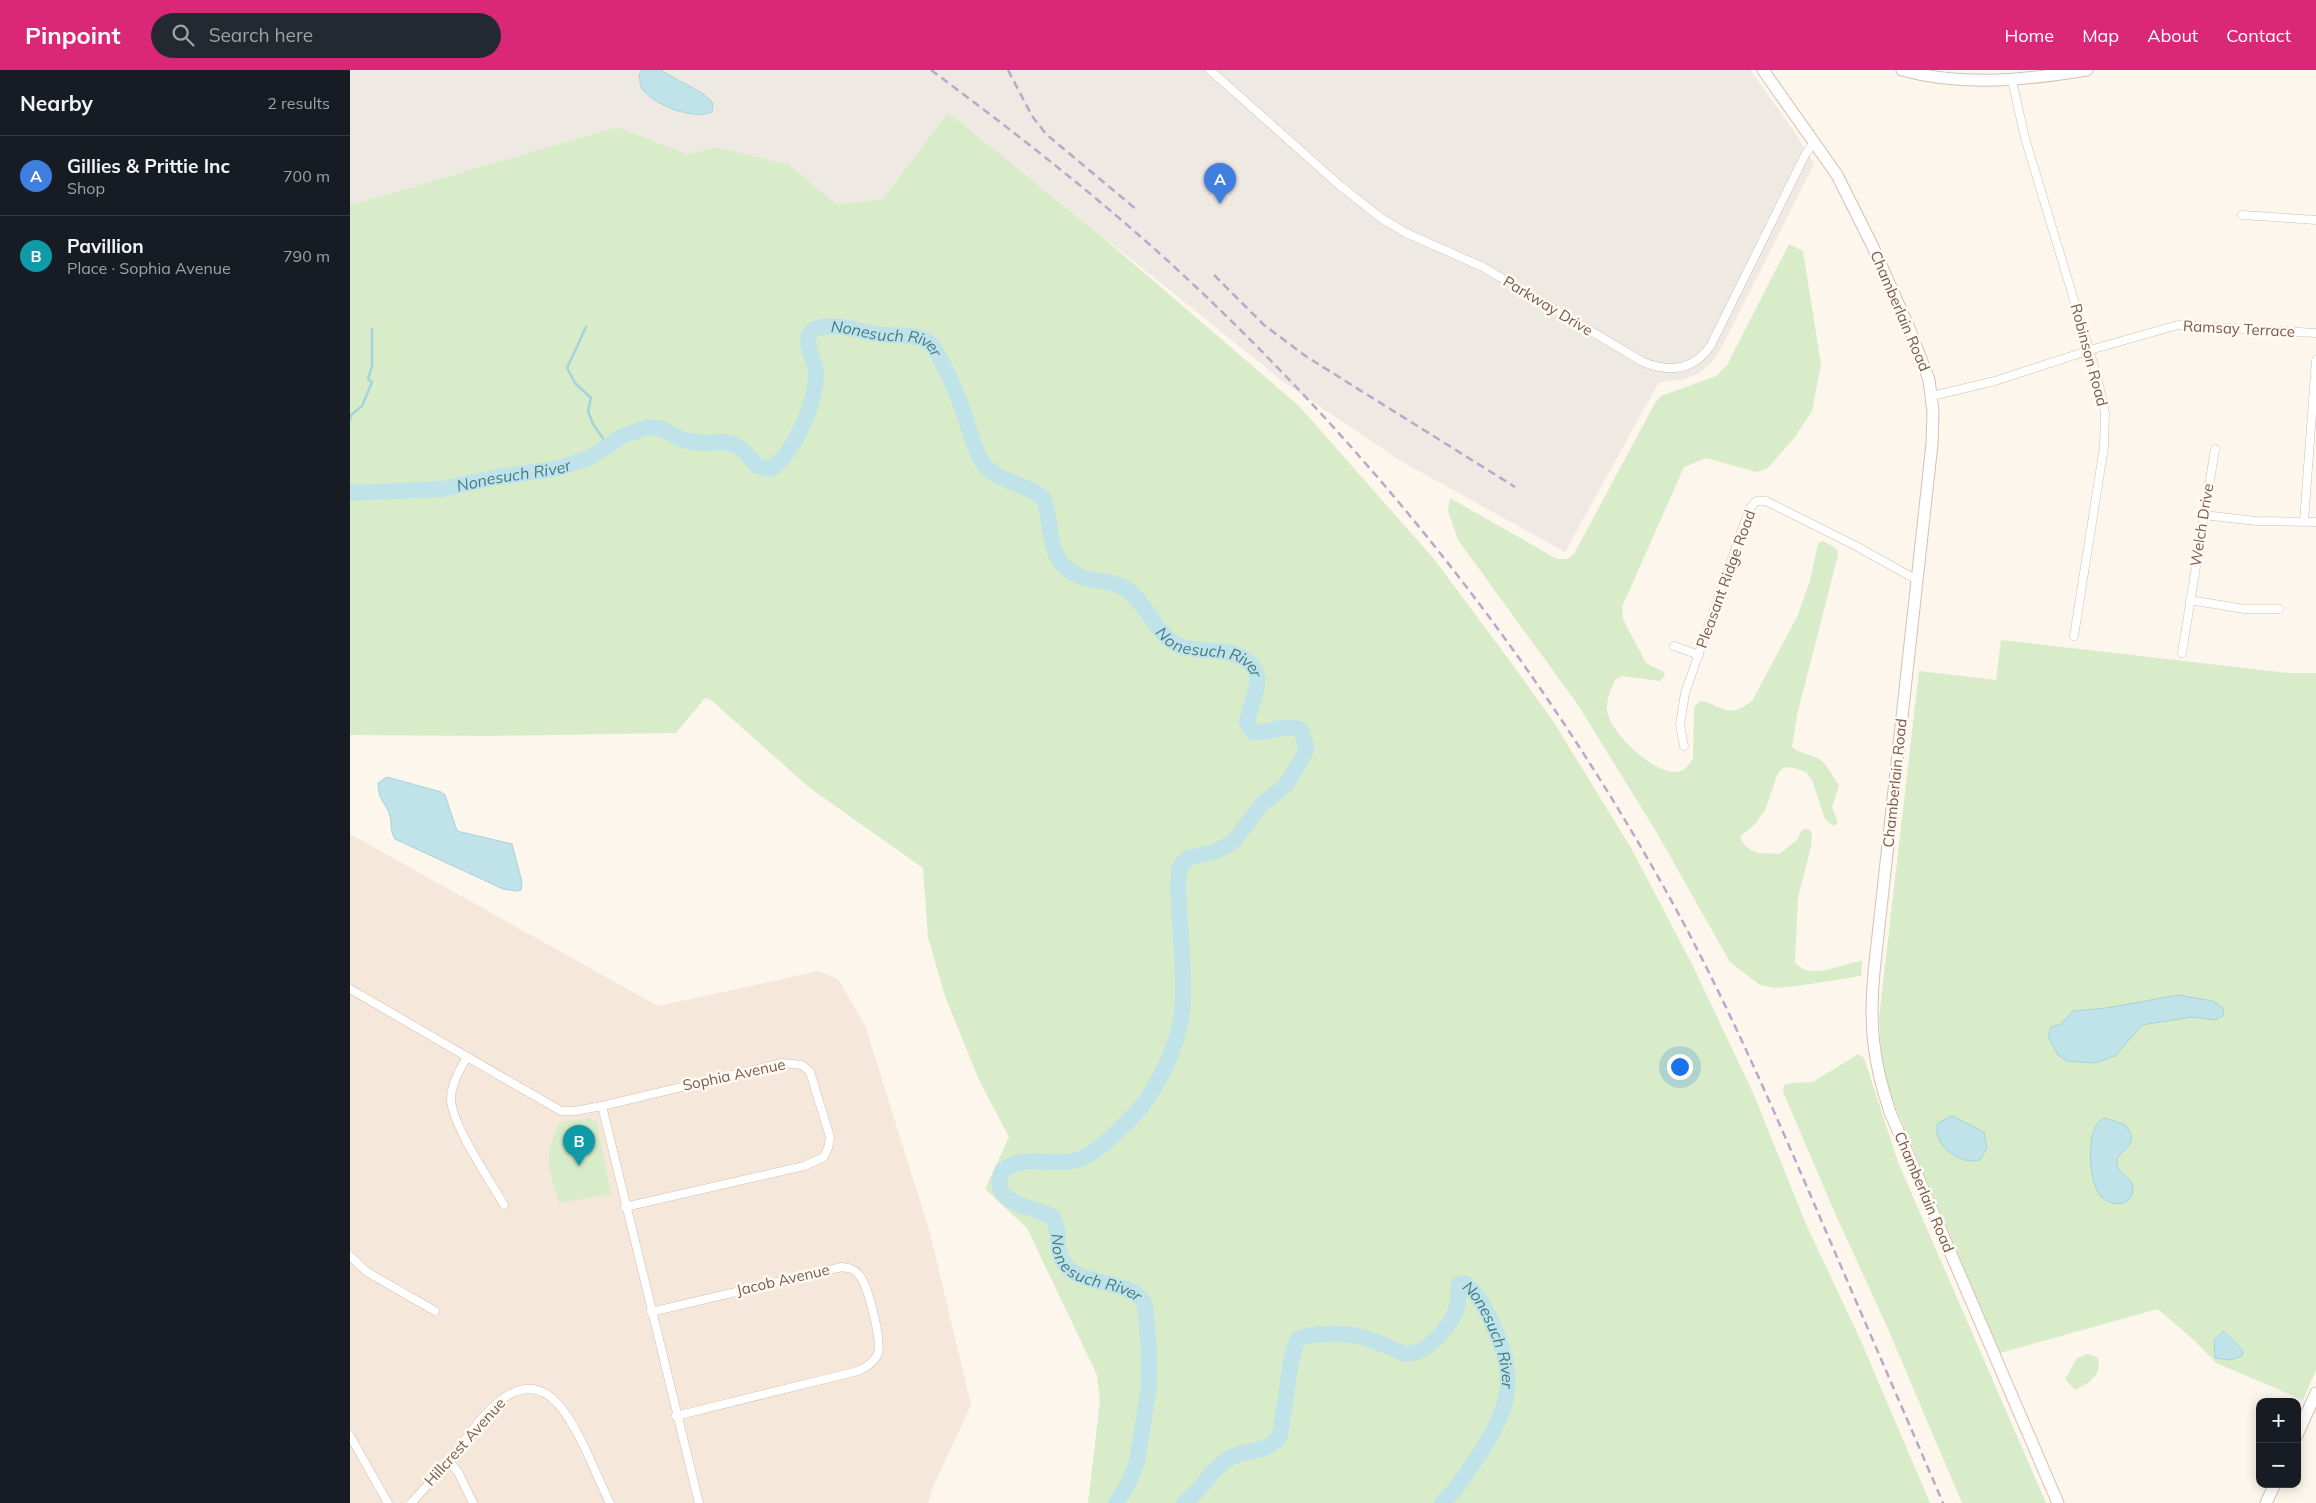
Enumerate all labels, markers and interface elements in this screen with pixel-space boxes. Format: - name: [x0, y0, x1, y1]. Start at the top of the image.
- search box: [151, 13, 501, 58]
- text: Pinpoint: [25, 20, 121, 50]
- icon: search: [169, 21, 197, 49]
- text: Search here: [209, 23, 313, 47]
- text: Home: [2004, 24, 2054, 47]
- text: Map: [2082, 24, 2119, 47]
- text: About: [2147, 24, 2198, 47]
- text: Contact: [2226, 24, 2291, 47]
- text: Nearby: [20, 90, 93, 116]
- text: 2 results: [267, 93, 330, 113]
- text: Gillies & Prittie Inc: [67, 154, 230, 178]
- pin: A: [1204, 163, 1236, 204]
- text: A: [30, 166, 42, 186]
- text: 700 m: [283, 166, 330, 186]
- text: Shop: [67, 178, 105, 198]
- text: Pavillion: [67, 234, 144, 258]
- text: B: [30, 246, 42, 266]
- text: 790 m: [283, 246, 330, 266]
- street label: Chamberlain Road: [1866, 248, 1934, 374]
- text: Place · Sophia Avenue: [67, 258, 231, 278]
- street label: Parkway Drive: [1500, 271, 1597, 340]
- street label: Robinson Road: [2067, 301, 2112, 408]
- water label: Nonesuch River: [830, 316, 947, 361]
- street label: Ramsay Terrace: [2183, 316, 2295, 341]
- water label: Nonesuch River: [455, 454, 574, 496]
- street label: Welch Drive: [2186, 482, 2217, 568]
- street label: Pleasant Ridge Road: [1692, 507, 1759, 651]
- water label: Nonesuch River: [1152, 622, 1267, 680]
- street label: Chamberlain Road: [1878, 718, 1911, 848]
- street label: Sophia Avenue: [681, 1054, 787, 1095]
- your location: [1667, 1054, 1693, 1080]
- pin: B: [563, 1125, 595, 1166]
- street label: Chamberlain Road: [1890, 1129, 1958, 1255]
- water label: Nonesuch River: [1047, 1233, 1148, 1306]
- street label: Jacob Avenue: [734, 1260, 831, 1299]
- water label: Nonesuch River: [1459, 1276, 1518, 1390]
- street label: Hillcrest Avenue: [420, 1394, 509, 1490]
- map controls: [2256, 1398, 2301, 1488]
- button: +: [2256, 1398, 2301, 1443]
- button: −: [2256, 1443, 2301, 1488]

